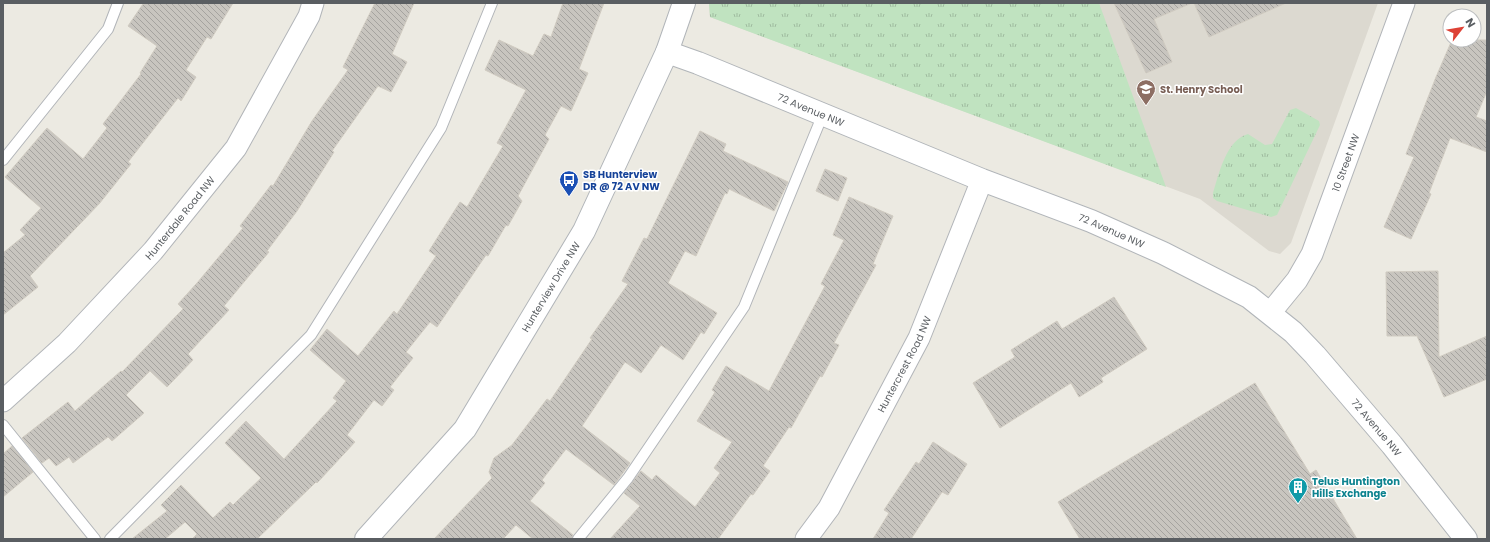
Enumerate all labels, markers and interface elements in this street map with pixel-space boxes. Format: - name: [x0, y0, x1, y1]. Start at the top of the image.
- north arrow: [1442, 8, 1482, 48]
- text: N: [1462, 15, 1480, 31]
- school or university icon: St. Henry School: [1135, 78, 1157, 106]
- place label: St. Henry School: [1160, 82, 1243, 97]
- street label: 72 Avenue NW: [775, 89, 847, 130]
- street label: 10 Street NW: [1328, 131, 1363, 194]
- place label: SB Hunterview DR @ 72 AV NW: [583, 167, 660, 194]
- bus stop icon: SB Hunterview DR @ 72 AV NW: [558, 169, 580, 197]
- street label: Hunterdale Road NW: [141, 173, 218, 263]
- street label: 72 Avenue NW: [1076, 209, 1147, 251]
- street label: Hunterview Drive NW: [518, 238, 584, 335]
- street label: Huntercrest Road NW: [873, 313, 935, 415]
- street label: 72 Avenue NW: [1348, 395, 1406, 459]
- place label: Telus Huntington Hills Exchange: [1312, 474, 1400, 501]
- building icon: Telus Huntington Hills Exchange: [1287, 476, 1309, 504]

